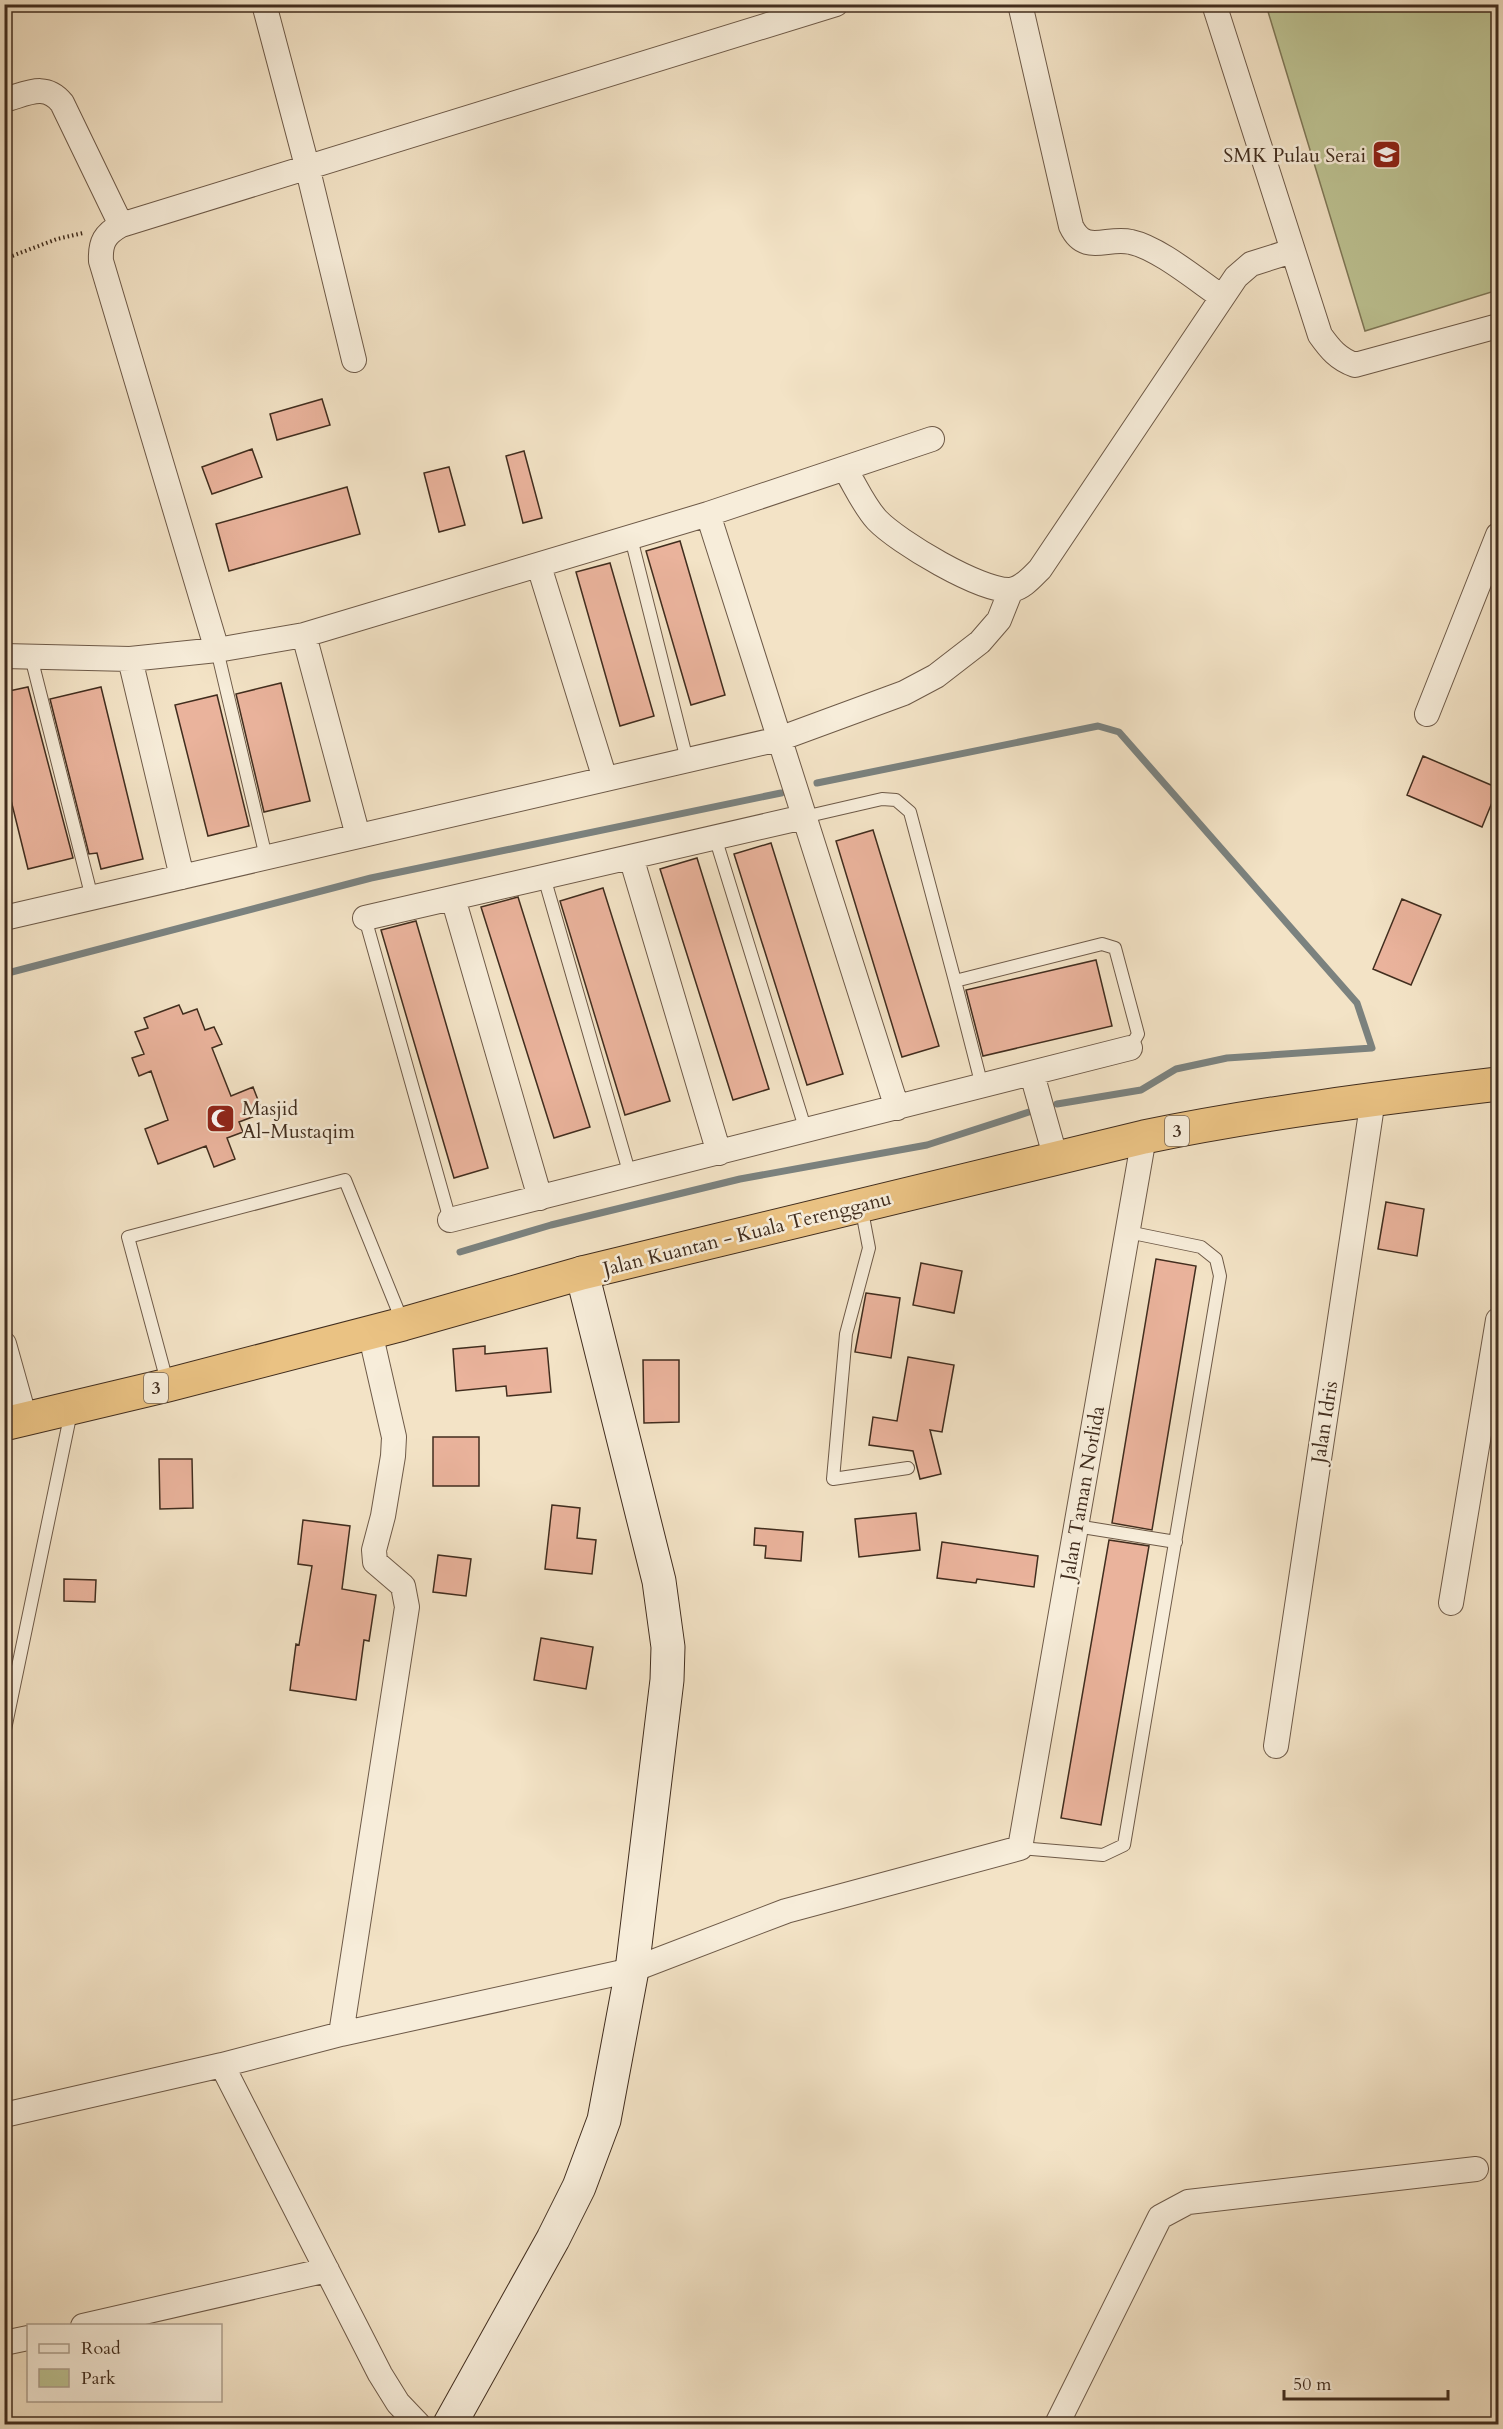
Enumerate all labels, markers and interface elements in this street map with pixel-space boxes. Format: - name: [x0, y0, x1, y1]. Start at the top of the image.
- school or university icon: SMK Pulau Serai: [1371, 139, 1403, 171]
- place label: SMK Pulau Serai: [1223, 142, 1366, 169]
- place label: Masjid Al-Mustaqim: [242, 1095, 355, 1145]
- mosque icon: Masjid Al-Mustaqim: [205, 1103, 237, 1135]
- road number: 3: [1165, 1116, 1189, 1146]
- street label: Jalan Kuantan - Kuala Terengganu: [597, 1185, 894, 1283]
- road number: 3: [144, 1373, 168, 1403]
- street label: Jalan Idris: [1304, 1379, 1344, 1468]
- street label: Jalan Taman Norlida: [1053, 1403, 1111, 1585]
- legend: [27, 2324, 222, 2402]
- text: Road: [81, 2336, 121, 2361]
- scale bar: [1284, 2363, 1448, 2401]
- text: Park: [81, 2366, 116, 2391]
- text: 50 m: [1293, 2372, 1332, 2397]

